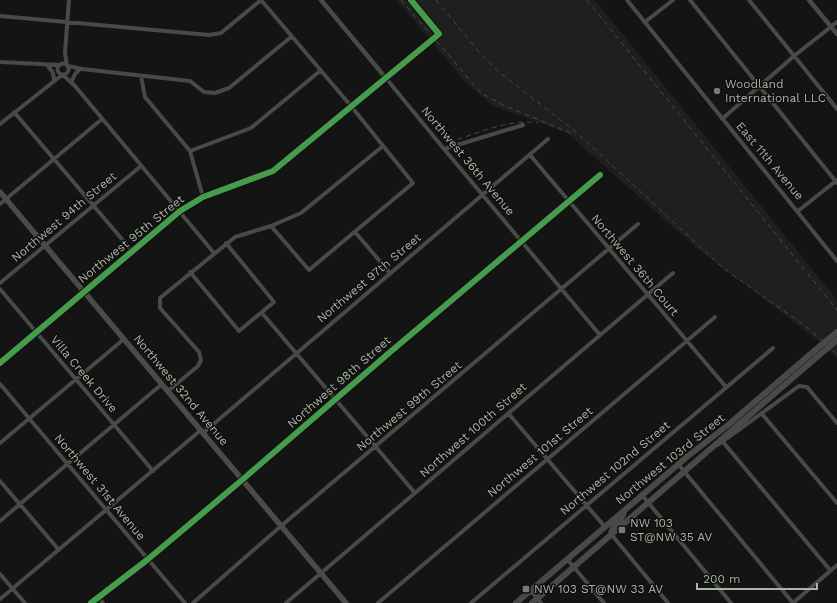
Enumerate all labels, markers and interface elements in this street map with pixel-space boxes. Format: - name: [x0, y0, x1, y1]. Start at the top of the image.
- place label: Woodland International LLC: [725, 77, 826, 105]
- marker: Woodland International LLC: [712, 86, 722, 96]
- street label: Northwest 36th Avenue: [418, 104, 518, 218]
- street label: East 11th Avenue: [733, 119, 807, 203]
- street label: Northwest 94th Street: [9, 169, 119, 265]
- street label: Northwest 95th Street: [75, 192, 187, 286]
- street label: Northwest 36th Court: [588, 211, 682, 319]
- street label: Northwest 97th Street: [314, 230, 424, 326]
- street label: Northwest 32nd Avenue: [131, 332, 231, 448]
- street label: Villa Creek Drive: [48, 333, 120, 415]
- street label: Northwest 98th Street: [284, 333, 394, 431]
- street label: Northwest 99th Street: [354, 358, 464, 454]
- street label: Northwest 100th Street: [417, 380, 529, 480]
- street label: Northwest 101st Street: [484, 404, 596, 500]
- street label: Northwest 103rd Street: [613, 411, 727, 507]
- street label: Northwest 102nd Street: [557, 418, 673, 518]
- street label: Northwest 31st Avenue: [52, 431, 149, 543]
- place label: NW 103 ST@NW 35 AV: [630, 516, 712, 544]
- marker: NW 103 ST@NW 35 AV: [617, 525, 627, 535]
- scale bar: [697, 565, 817, 591]
- text: 200 m: [703, 572, 740, 586]
- place label: NW 103 ST@NW 33 AV: [534, 582, 663, 596]
- marker: NW 103 ST@NW 33 AV: [521, 584, 531, 594]

